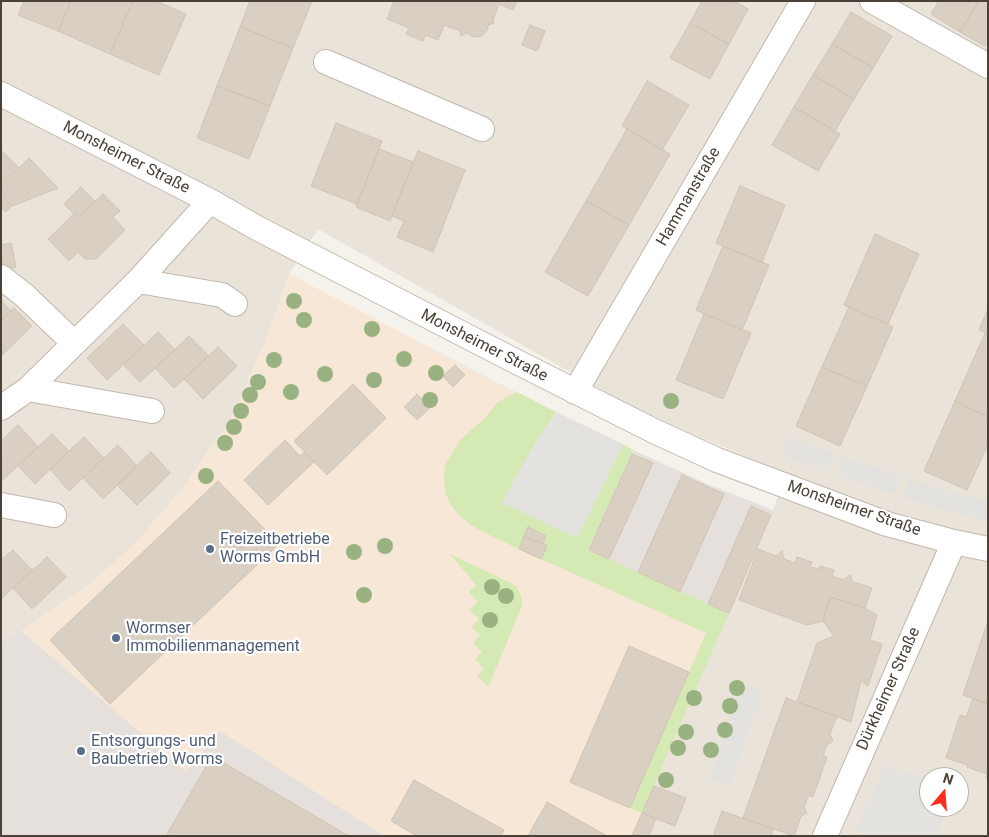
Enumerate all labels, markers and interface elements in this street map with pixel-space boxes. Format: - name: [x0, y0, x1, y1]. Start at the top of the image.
- street label: Monsheimer Straße: [59, 118, 193, 198]
- street label: Hammanstraße: [653, 144, 725, 250]
- street label: Monsheimer Straße: [417, 306, 551, 386]
- street label: Monsheimer Straße: [785, 477, 923, 541]
- place label: Freizeitbetriebe Worms GmbH: [220, 530, 330, 568]
- marker: Freizeitbetriebe Worms GmbH: [204, 543, 216, 555]
- place label: Wormser Immobilienmanagement: [126, 619, 300, 657]
- street label: Dürkheimer Straße: [853, 625, 925, 753]
- marker: Wormser Immobilienmanagement: [110, 632, 122, 644]
- place label: Entsorgungs- und Baubetrieb Worms: [91, 732, 223, 770]
- marker: Entsorgungs- und Baubetrieb Worms: [75, 745, 87, 757]
- north arrow: [919, 767, 969, 817]
- text: N: [941, 770, 955, 788]

